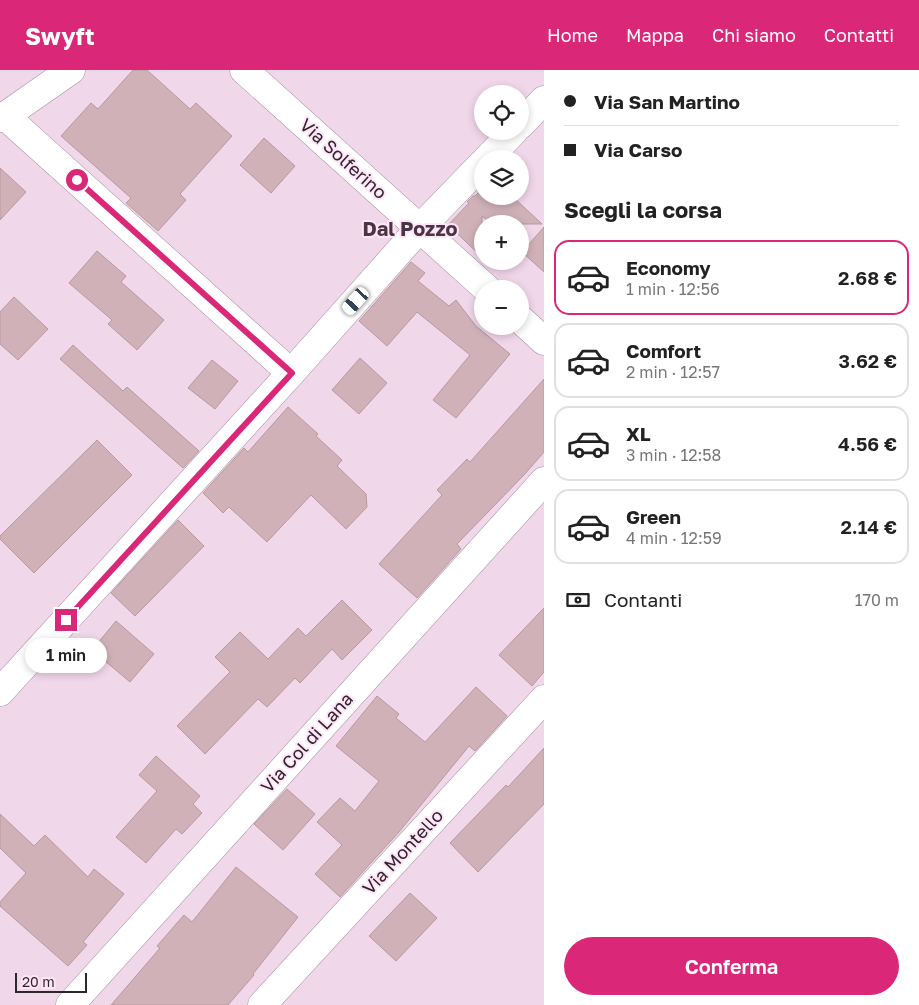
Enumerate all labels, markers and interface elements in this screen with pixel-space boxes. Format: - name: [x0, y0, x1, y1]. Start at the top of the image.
- text: Swyft: [25, 21, 95, 50]
- text: Home: [547, 24, 598, 46]
- text: Mappa: [626, 24, 684, 46]
- text: Chi siamo: [712, 24, 796, 46]
- text: Contatti: [824, 24, 894, 46]
- map controls: [474, 85, 529, 335]
- button: locate: [474, 85, 529, 140]
- text: Via San Martino: [594, 90, 740, 113]
- street label: Via Solferino: [295, 113, 392, 203]
- text: Via Carso: [594, 138, 682, 161]
- button: layers: [474, 150, 529, 205]
- route start: [66, 169, 88, 191]
- text: Scegli la corsa: [564, 196, 722, 223]
- button: +: [474, 215, 529, 270]
- district label: Dal Pozzo: [362, 216, 458, 240]
- icon: car: [566, 255, 611, 300]
- text: Economy: [626, 256, 711, 279]
- text: 2.68 €: [838, 266, 897, 289]
- text: 1 min · 12:56: [626, 279, 720, 299]
- button: −: [474, 280, 529, 335]
- car: [340, 285, 371, 317]
- icon: car: [566, 338, 611, 383]
- text: Comfort: [626, 339, 701, 362]
- text: 3.62 €: [839, 349, 897, 372]
- text: 2 min · 12:57: [626, 362, 720, 382]
- icon: car: [566, 421, 611, 466]
- text: XL: [626, 422, 651, 445]
- text: 4.56 €: [838, 432, 897, 455]
- text: 3 min · 12:58: [626, 445, 721, 465]
- icon: car: [566, 504, 611, 549]
- text: Green: [626, 505, 681, 528]
- text: 2.14 €: [840, 515, 897, 538]
- text: 4 min · 12:59: [626, 528, 722, 548]
- icon: cash: [564, 586, 592, 614]
- text: Contanti: [604, 588, 682, 611]
- text: 170 m: [855, 590, 899, 610]
- route end: [55, 609, 77, 631]
- callout: 1 min: [25, 638, 107, 672]
- text: 1 min: [46, 645, 86, 665]
- street label: Via Col di Lana: [256, 688, 357, 797]
- street label: Via Montello: [357, 804, 447, 899]
- button: Conferma: [564, 937, 899, 995]
- scale bar: [15, 970, 88, 993]
- text: 20 m: [22, 973, 55, 990]

